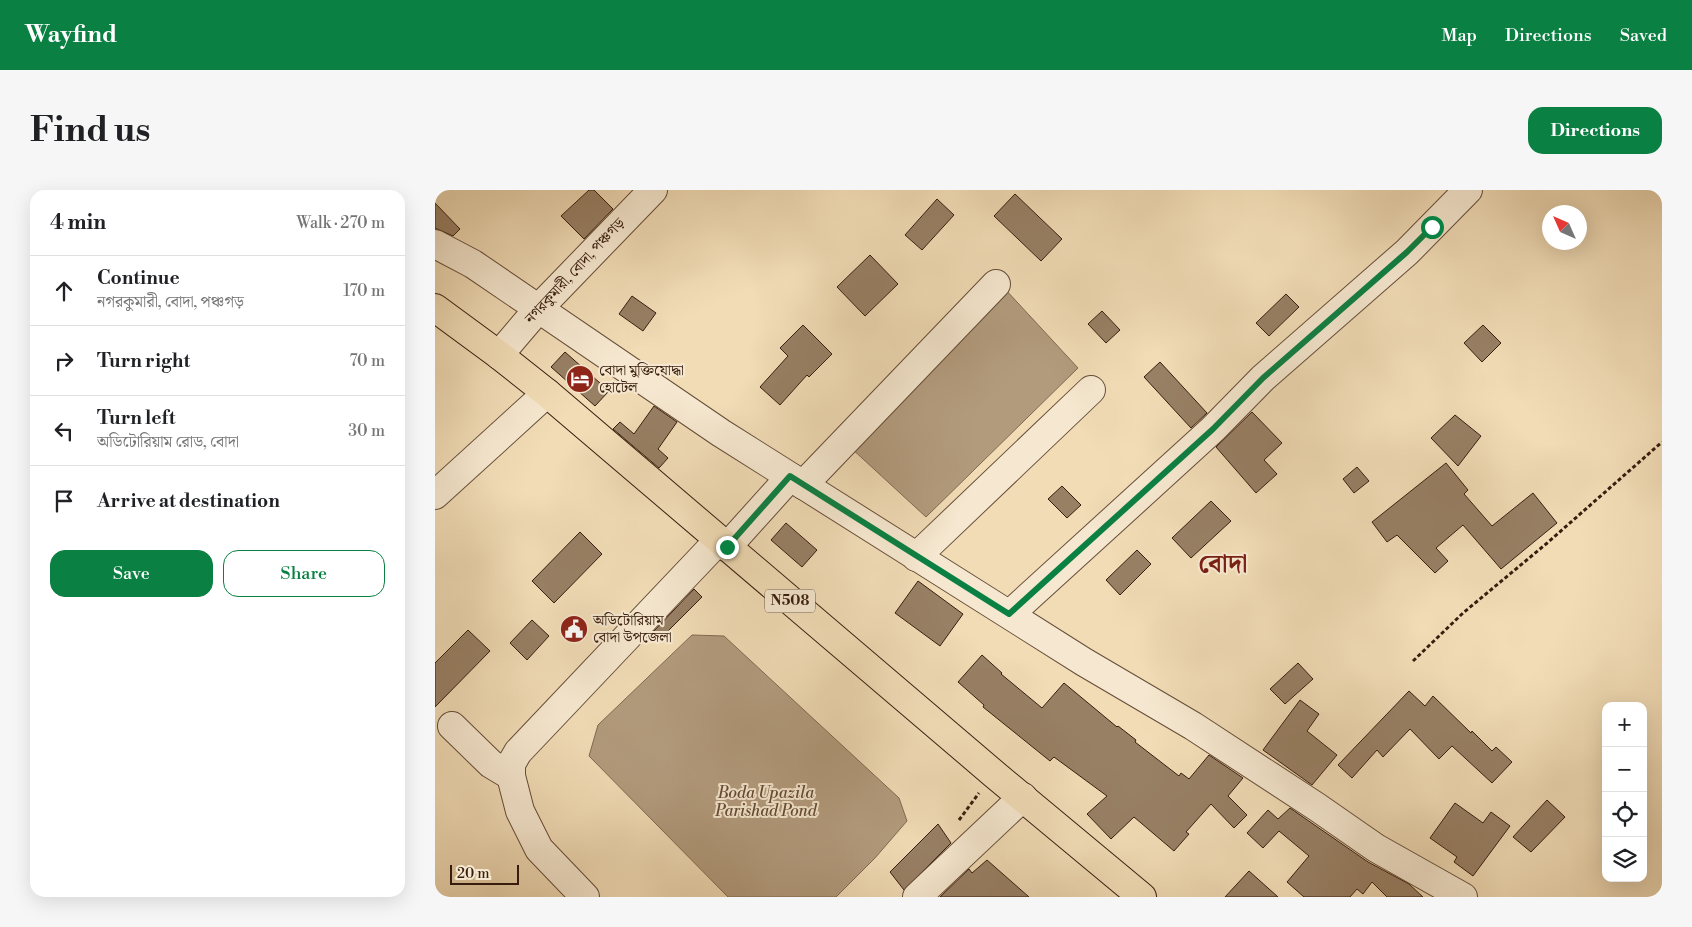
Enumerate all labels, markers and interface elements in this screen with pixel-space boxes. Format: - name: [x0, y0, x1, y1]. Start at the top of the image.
- text: Wayfind: [25, 20, 117, 50]
- text: Map: [1441, 24, 1477, 47]
- text: Directions: [1505, 24, 1592, 47]
- text: Saved: [1620, 24, 1667, 47]
- button: Directions: [1528, 107, 1662, 154]
- text: Find us: [30, 109, 150, 152]
- north arrow: [1542, 205, 1587, 250]
- text: 4 min: [50, 210, 106, 236]
- text: Walk · 270 m: [296, 213, 385, 233]
- street label: নগরকুমারী, বোদা, পঞ্চগড়: [520, 214, 629, 329]
- route start: [1421, 216, 1444, 239]
- text: Continue: [97, 266, 180, 290]
- icon: ahead: [50, 277, 78, 305]
- text: 170 m: [343, 281, 385, 301]
- text: নগরকুমারী, বোদা, পঞ্চগড়: [97, 292, 244, 312]
- icon: right: [50, 347, 78, 375]
- text: Turn right: [97, 349, 190, 373]
- text: 70 m: [349, 351, 385, 371]
- place label: বোদা মুক্তিযোদ্ধা হোটেল: [599, 361, 684, 397]
- hotel icon: বোদা মুক্তিযোদ্ধা হোটেল: [565, 364, 595, 394]
- text: Turn left: [97, 406, 176, 430]
- icon: left: [50, 417, 78, 445]
- text: 30 m: [348, 421, 385, 441]
- text: অডিটোরিয়াম রোড, বোদা: [97, 432, 239, 452]
- icon: arrive: [50, 487, 78, 515]
- text: Arrive at destination: [97, 489, 280, 513]
- route end: [716, 536, 739, 559]
- district label: বোদা: [1198, 549, 1248, 580]
- button: Save: [50, 550, 213, 597]
- button: Share: [223, 550, 385, 597]
- road number: N508: [765, 590, 815, 612]
- place label: অডিটোরিয়াম বোদা উপজেলা: [592, 611, 672, 647]
- public building icon: অডিটোরিয়াম বোদা উপজেলা: [559, 614, 589, 644]
- map controls: [1602, 702, 1647, 882]
- button: +: [1602, 702, 1647, 747]
- button: −: [1602, 747, 1647, 792]
- water label: Boda Upazila Parishad Pond: [714, 783, 818, 821]
- button: locate: [1602, 792, 1647, 837]
- button: layers: [1602, 837, 1647, 882]
- scale bar: [450, 862, 519, 885]
- text: 20 m: [457, 865, 489, 883]

